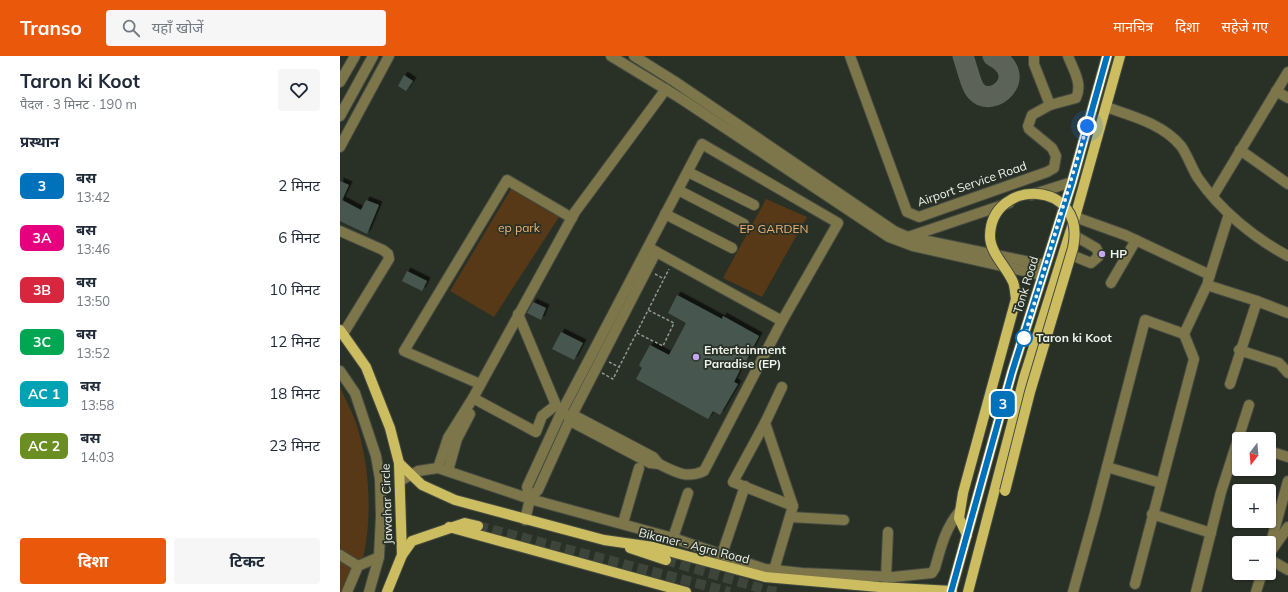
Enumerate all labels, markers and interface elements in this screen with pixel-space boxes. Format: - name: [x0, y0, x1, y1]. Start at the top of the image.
- search box: [106, 10, 386, 46]
- text: Transo: [20, 16, 82, 40]
- icon: search: [120, 17, 142, 39]
- text: यहाँ खोजें: [152, 18, 203, 37]
- text: मानचित्र: [1113, 18, 1153, 36]
- text: दिशा: [1175, 18, 1199, 36]
- text: सहेजे गए: [1221, 18, 1268, 36]
- text: Taron ki Koot: [20, 69, 140, 93]
- button: heart: [278, 69, 320, 111]
- text: पैदल · 3 मिनट · 190 m: [20, 96, 137, 112]
- your location: [1077, 116, 1097, 136]
- text: प्रस्थान: [20, 132, 59, 151]
- street label: Airport Service Road: [915, 158, 1029, 209]
- text: बस: [76, 168, 96, 187]
- text: 2 मिनट: [278, 176, 320, 195]
- text: 3: [38, 177, 46, 195]
- text: 13:42: [76, 189, 110, 205]
- text: बस: [76, 220, 96, 239]
- park label: ep park: [498, 220, 541, 235]
- park label: EP GARDEN: [740, 221, 808, 236]
- text: 6 मिनट: [278, 228, 320, 247]
- text: 3A: [33, 229, 51, 247]
- text: 13:46: [76, 241, 110, 257]
- place label: HP: [1110, 246, 1127, 261]
- marker: HP: [1097, 249, 1107, 259]
- street label: Tonk Road: [1010, 254, 1041, 315]
- text: बस: [76, 272, 96, 291]
- text: 10 मिनट: [269, 280, 320, 299]
- text: 3B: [33, 281, 51, 299]
- text: 13:50: [76, 293, 110, 309]
- text: बस: [76, 324, 96, 343]
- marker: Taron ki Koot: [1015, 329, 1033, 347]
- place label: Taron ki Koot: [1036, 330, 1112, 345]
- text: 12 मिनट: [269, 332, 320, 351]
- text: 3C: [33, 333, 51, 351]
- place label: Entertainment Paradise (EP): [704, 342, 786, 371]
- text: 13:52: [76, 345, 110, 361]
- marker: Entertainment Paradise (EP): [691, 352, 701, 362]
- text: बस: [80, 376, 100, 395]
- text: 18 मिनट: [269, 384, 320, 403]
- text: AC 1: [28, 385, 60, 403]
- line badge: 3: [990, 391, 1016, 417]
- text: 3: [999, 395, 1007, 413]
- text: 13:58: [80, 397, 114, 413]
- text: बस: [80, 428, 100, 447]
- north arrow: [1232, 432, 1276, 476]
- map controls: [1232, 432, 1276, 580]
- text: 23 मिनट: [269, 436, 320, 455]
- text: AC 2: [28, 437, 60, 455]
- text: 14:03: [80, 449, 114, 465]
- street label: Jawahar Circle: [378, 463, 395, 545]
- button: +: [1232, 484, 1276, 528]
- street label: Bikaner - Agra Road: [637, 524, 751, 567]
- button: −: [1232, 536, 1276, 580]
- button: दिशा: [20, 538, 166, 584]
- button: टिकट: [174, 538, 320, 584]

